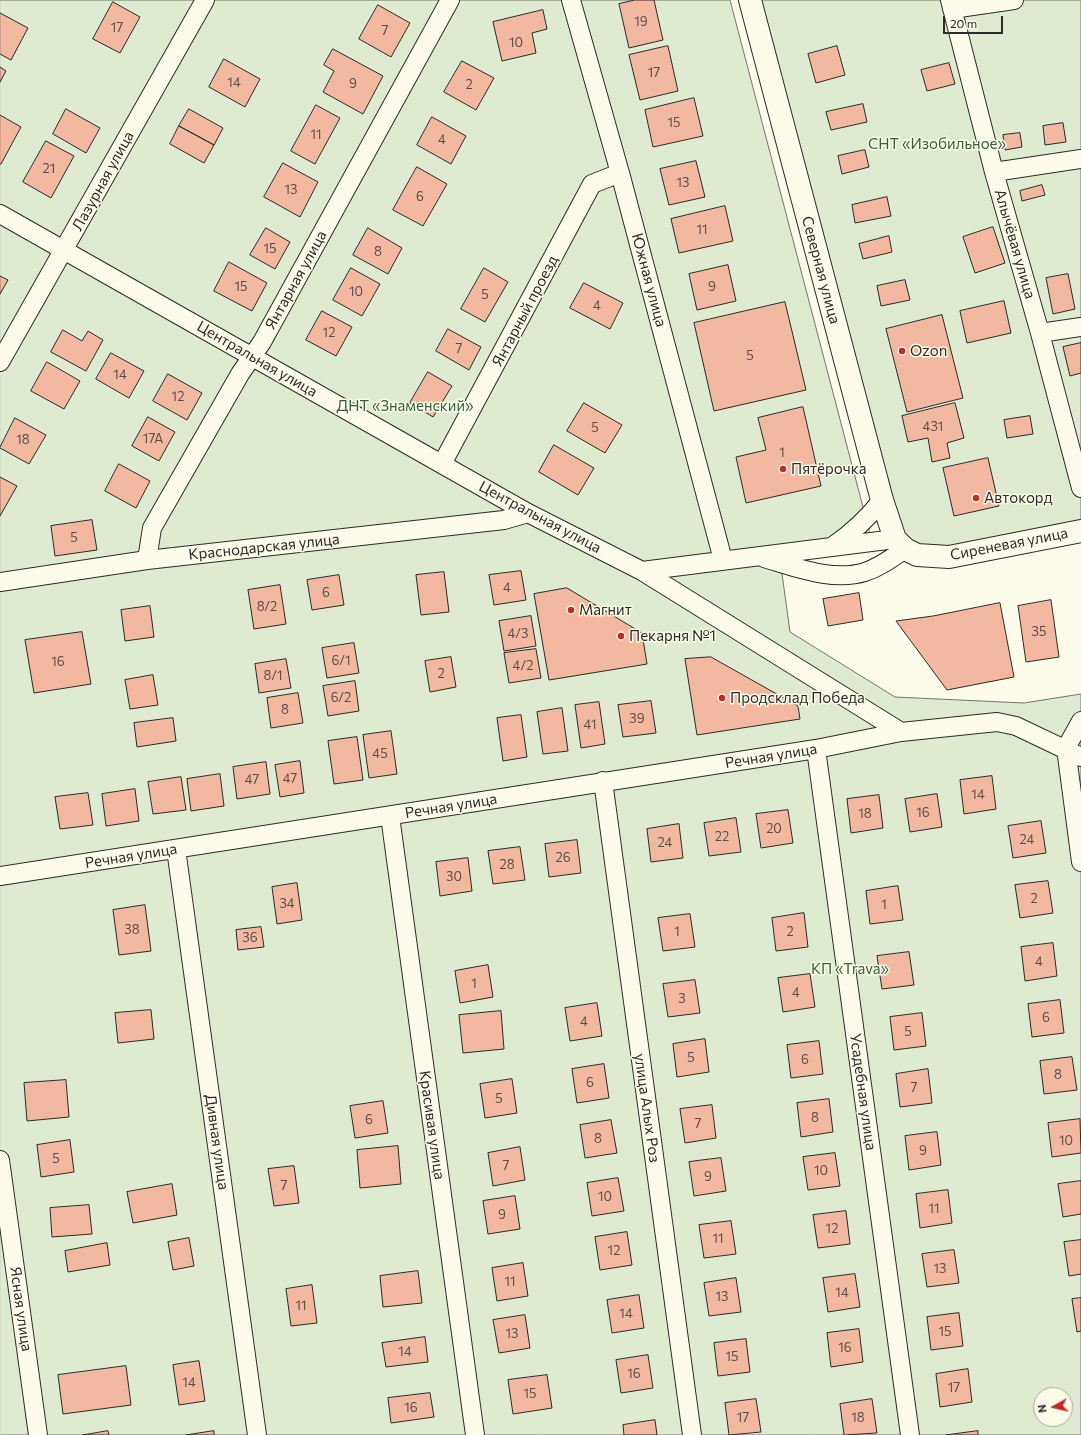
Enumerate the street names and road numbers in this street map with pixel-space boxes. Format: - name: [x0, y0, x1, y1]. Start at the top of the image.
- street label: Лазурная улица: [68, 128, 138, 234]
- street label: Алычёвая улица: [991, 187, 1039, 301]
- street label: Северная улица: [798, 214, 844, 326]
- street label: Янтарная улица: [261, 227, 331, 333]
- street label: Южная улица: [628, 231, 670, 329]
- street label: Янтарный проезд: [488, 252, 562, 370]
- street label: Центральная улица: [194, 317, 320, 401]
- street label: Центральная улица: [476, 477, 604, 557]
- street label: Сиреневая улица: [949, 524, 1069, 564]
- street label: Краснодарская улица: [188, 530, 340, 564]
- street label: Речная улица: [724, 740, 818, 772]
- street label: Речная улица: [404, 790, 498, 822]
- street label: Речная улица: [84, 840, 178, 872]
- street label: Усадебная улица: [846, 1032, 880, 1152]
- street label: улица Алых Роз: [630, 1052, 664, 1164]
- street label: Красивая улица: [415, 1069, 449, 1181]
- street label: Дивная улица: [201, 1093, 233, 1191]
- street label: Ясная улица: [6, 1265, 36, 1353]

